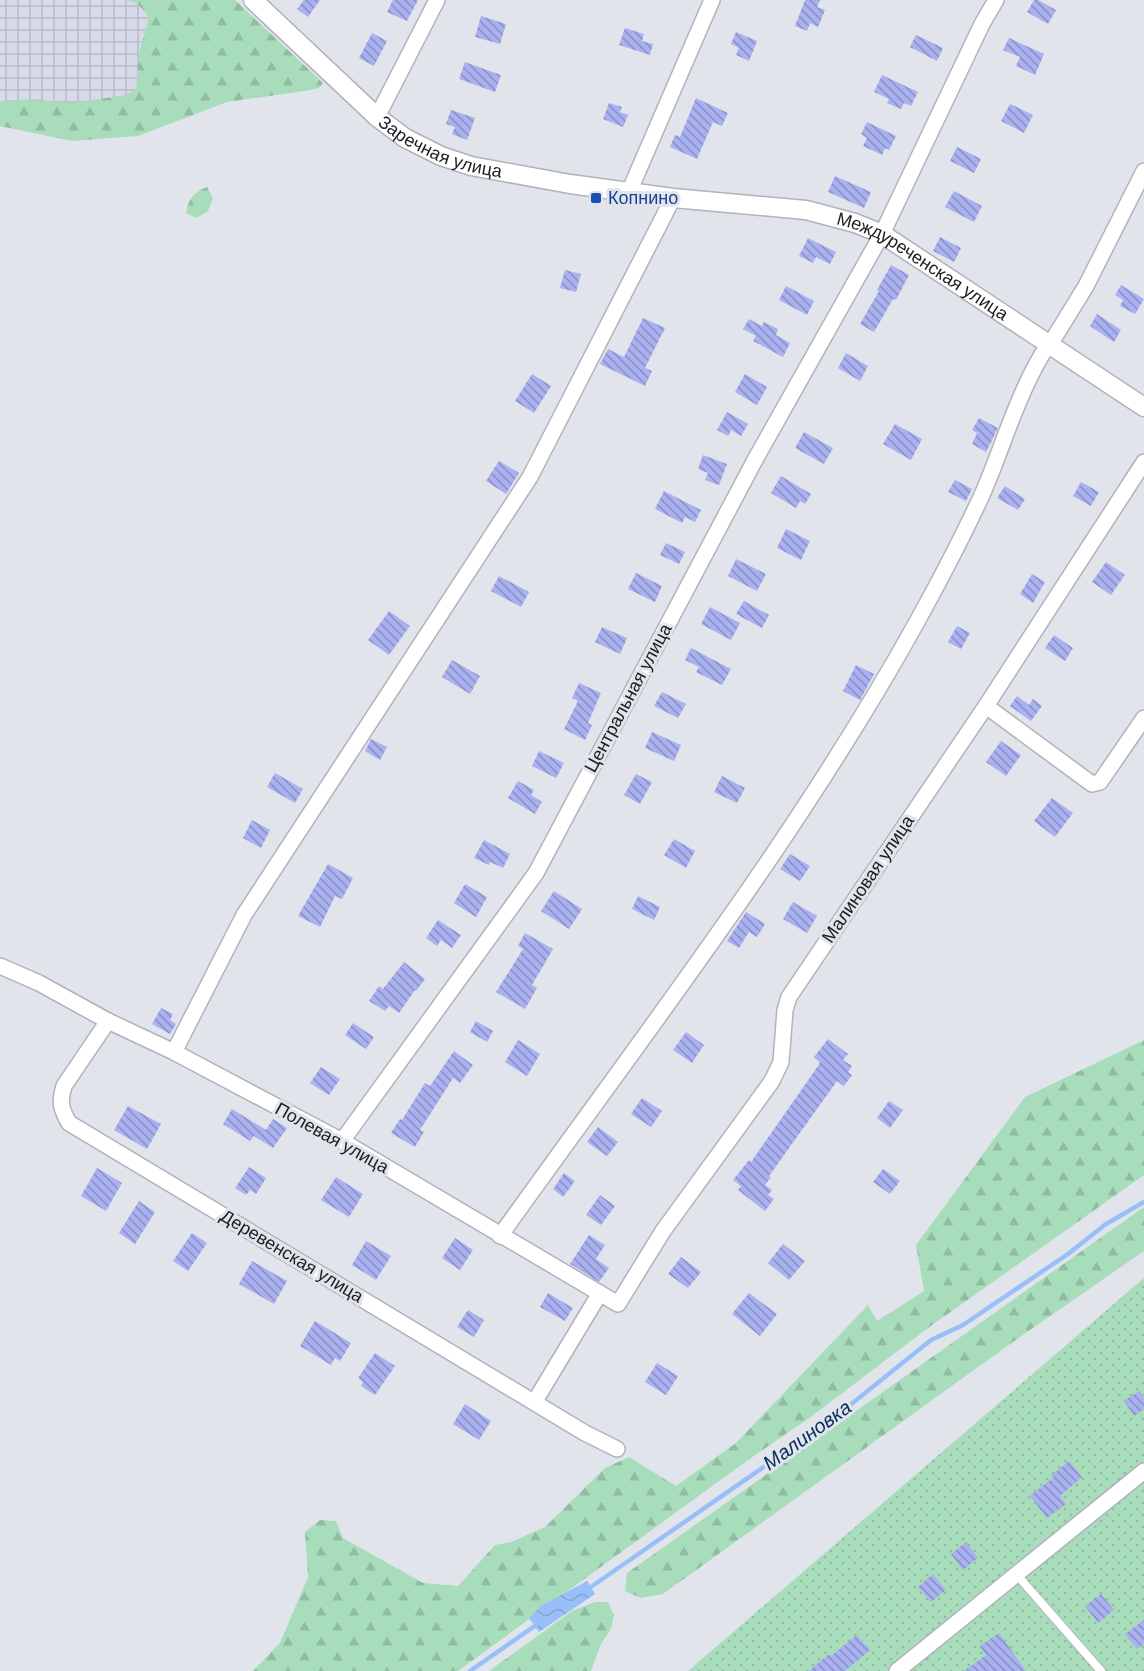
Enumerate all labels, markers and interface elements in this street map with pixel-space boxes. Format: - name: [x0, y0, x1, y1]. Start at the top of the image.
- street label: Заречная улица: [374, 110, 505, 184]
- place label: Копнино: [608, 186, 678, 210]
- marker: Копнино: [589, 191, 603, 205]
- street label: Междуреченская улица: [834, 207, 1014, 327]
- street label: Центральная улица: [579, 618, 678, 777]
- street label: Малиновая улица: [816, 810, 920, 948]
- street label: Полевая улица: [271, 1097, 394, 1180]
- street label: Деревенская улица: [216, 1204, 369, 1309]
- water label: Малиновка: [758, 1394, 856, 1476]

